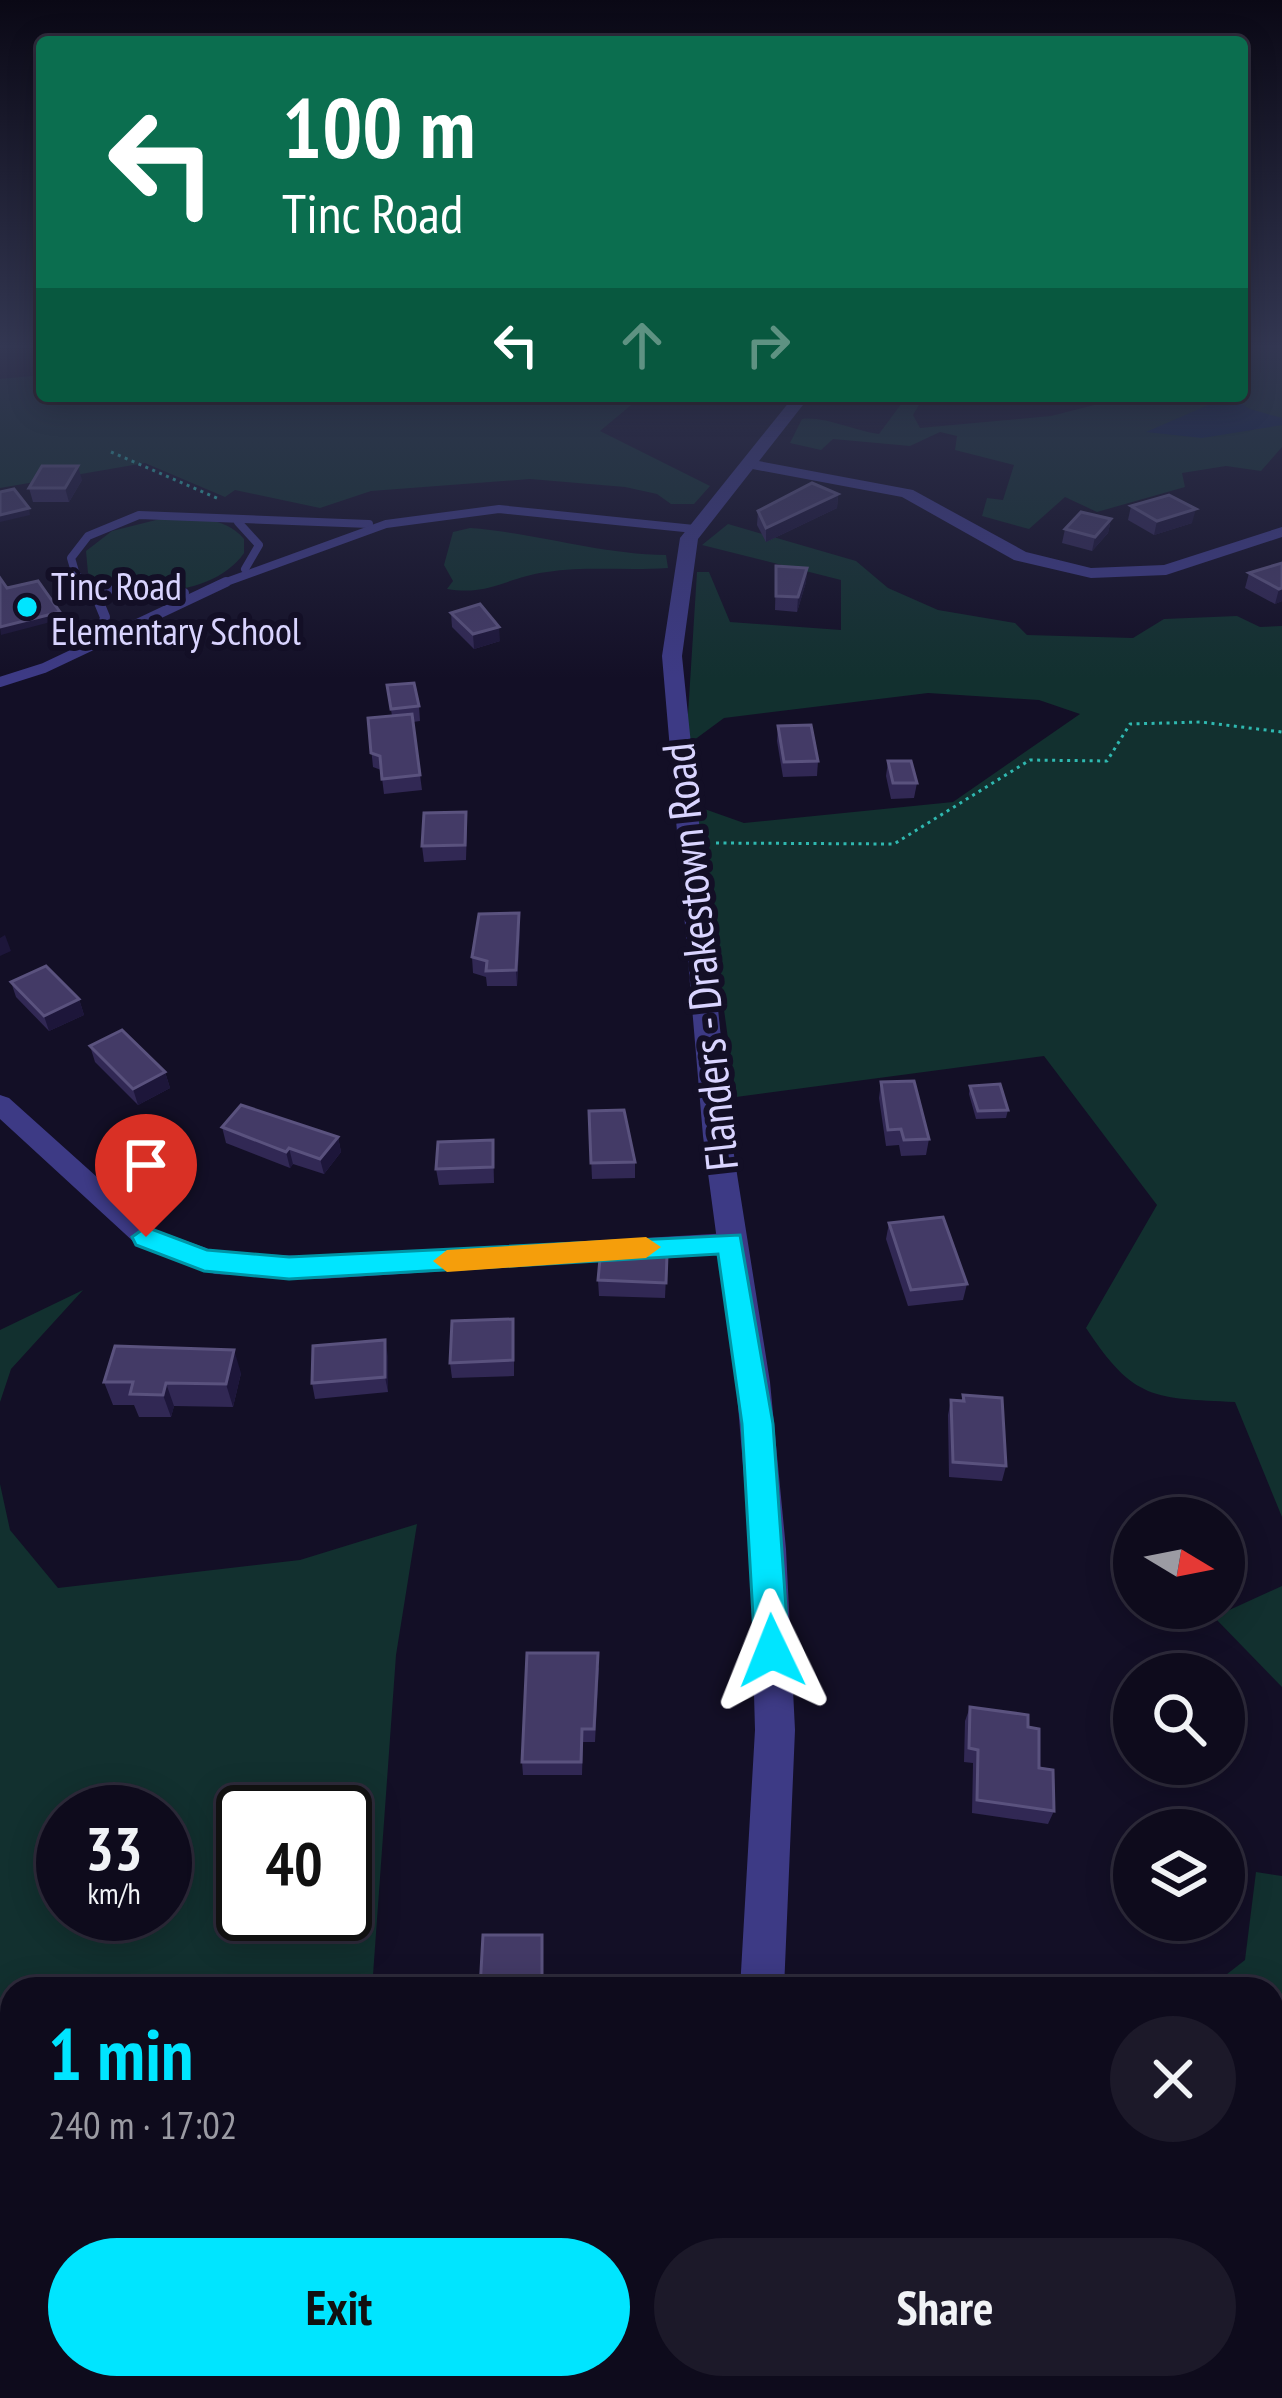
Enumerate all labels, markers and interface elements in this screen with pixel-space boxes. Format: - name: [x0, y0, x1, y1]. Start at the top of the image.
- text: 100 m: [282, 72, 475, 181]
- icon: left: [84, 84, 240, 240]
- text: Tinc Road: [282, 178, 463, 248]
- icon: left: [483, 312, 549, 378]
- icon: ahead: [609, 312, 675, 378]
- icon: right: [735, 312, 801, 378]
- place label: Tinc Road Elementary School: [51, 560, 301, 656]
- marker: Tinc Road Elementary School: [14, 594, 40, 620]
- street label: Flanders - Drakestown Road: [648, 740, 750, 1174]
- pin: [95, 1114, 197, 1237]
- icon: arrive: [113, 1132, 179, 1198]
- north arrow: [1113, 1497, 1245, 1629]
- map controls: [1113, 1497, 1245, 1941]
- position arrow: [709, 1588, 835, 1714]
- button: search: [1113, 1653, 1245, 1785]
- speed limit sign: 40: [216, 1785, 372, 1941]
- text: 33: [85, 1809, 143, 1887]
- button: layers: [1113, 1809, 1245, 1941]
- text: km/h: [87, 1873, 141, 1912]
- text: 1 min: [48, 2007, 193, 2100]
- button: close: [1110, 2016, 1236, 2142]
- text: 240 m · 17:02: [48, 2099, 237, 2150]
- button: Exit: [48, 2238, 630, 2376]
- button: Share: [654, 2238, 1236, 2376]

